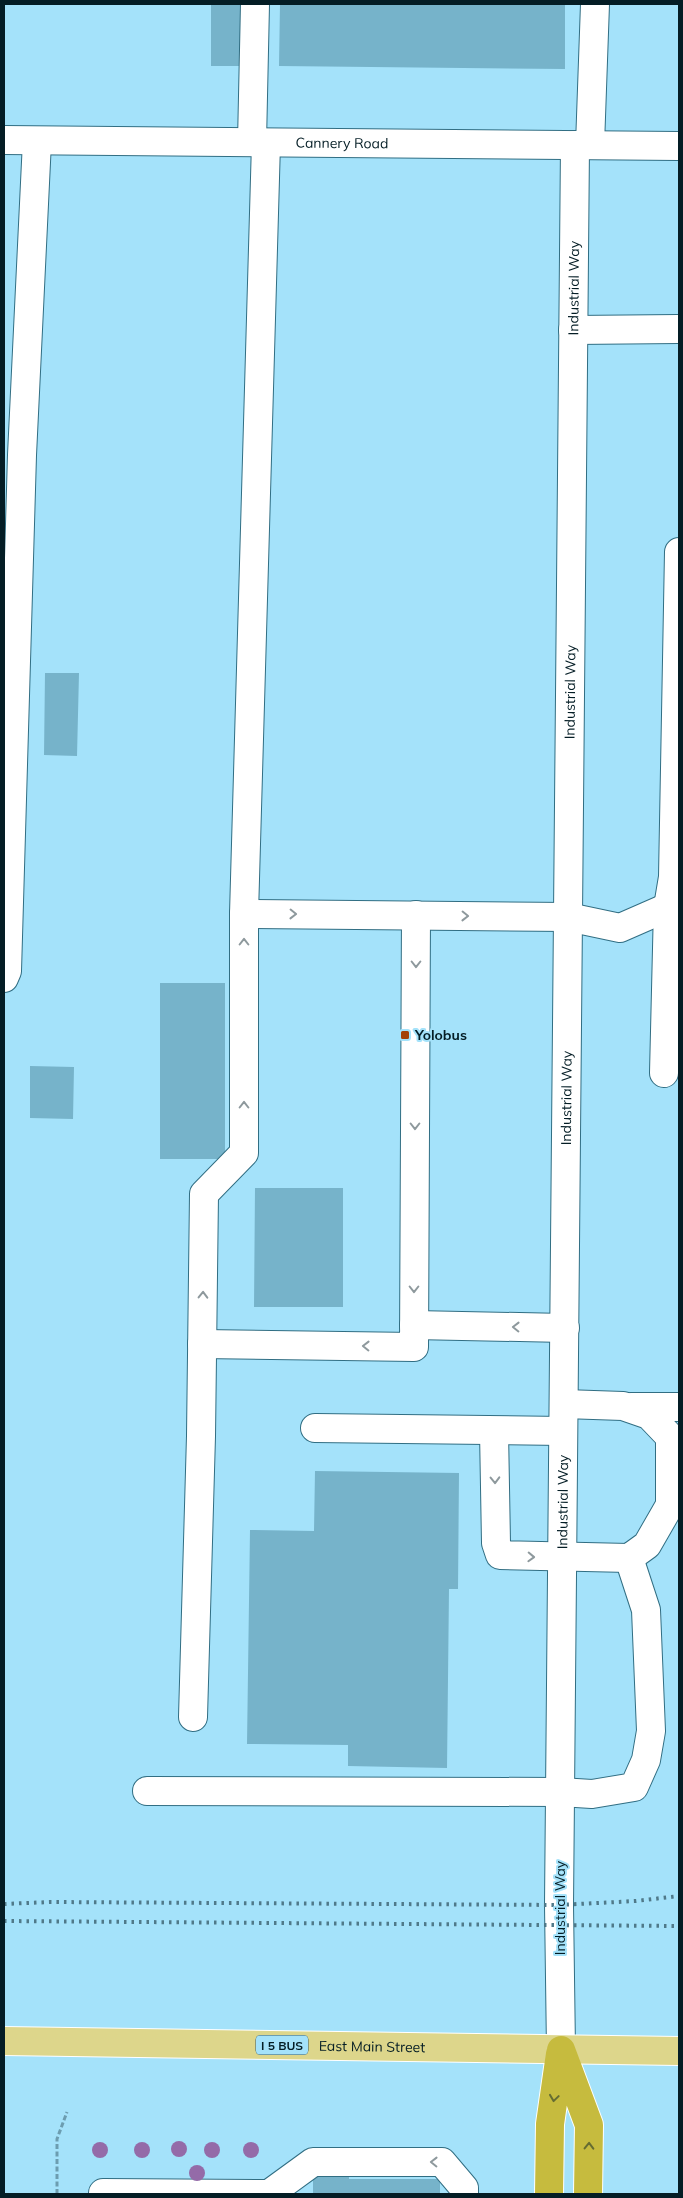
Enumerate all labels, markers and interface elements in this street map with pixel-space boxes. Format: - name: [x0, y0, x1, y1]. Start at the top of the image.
- street label: Cannery Road: [296, 134, 388, 152]
- street label: Industrial Way: [564, 240, 583, 335]
- street label: Industrial Way: [561, 644, 579, 739]
- one-way arrow: [290, 909, 297, 919]
- one-way arrow: [462, 911, 469, 921]
- one-way arrow: [239, 938, 249, 946]
- one-way arrow: [411, 960, 421, 968]
- place label: Yolobus: [414, 1026, 467, 1044]
- marker: Yolobus: [399, 1029, 411, 1041]
- street label: Industrial Way: [557, 1050, 576, 1145]
- one-way arrow: [239, 1100, 249, 1108]
- one-way arrow: [410, 1123, 420, 1131]
- one-way arrow: [409, 1285, 420, 1293]
- one-way arrow: [198, 1291, 208, 1299]
- one-way arrow: [512, 1322, 520, 1332]
- one-way arrow: [361, 1341, 369, 1352]
- street label: Industrial Way: [553, 1454, 572, 1549]
- one-way arrow: [490, 1476, 500, 1484]
- one-way arrow: [528, 1551, 536, 1562]
- street label: Industrial Way: [551, 1860, 569, 1955]
- road number: I 5 BUS: [256, 2036, 308, 2054]
- street label: East Main Street: [319, 2037, 425, 2056]
- one-way arrow: [549, 2094, 560, 2102]
- one-way arrow: [583, 2141, 594, 2149]
- one-way arrow: [429, 2157, 437, 2167]

